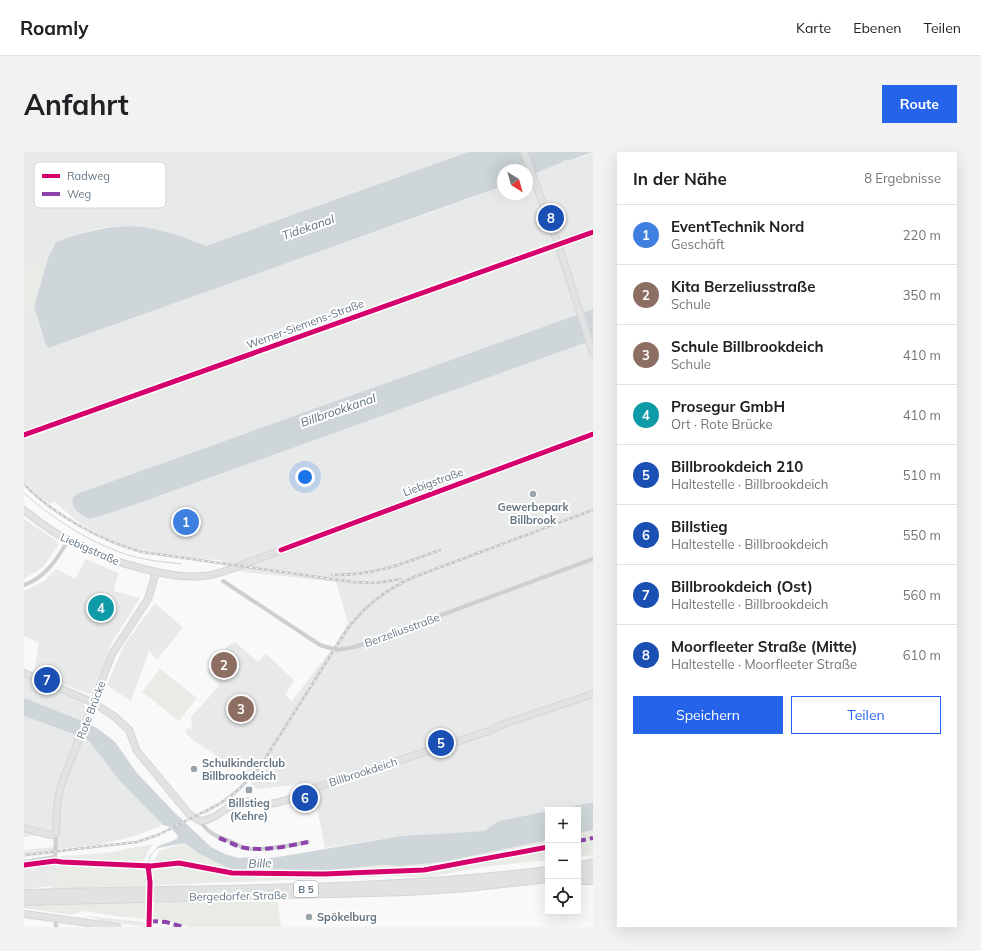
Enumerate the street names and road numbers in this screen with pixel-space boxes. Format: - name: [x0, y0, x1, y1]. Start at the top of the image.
- street label: Werner-Siemens-Straße: [244, 296, 366, 352]
- street label: Liebigstraße: [401, 465, 465, 499]
- street label: Liebigstraße: [58, 530, 122, 568]
- street label: Berzeliusstraße: [363, 610, 441, 650]
- street label: Rote Brücke: [74, 679, 108, 741]
- street label: Billbrookdeich: [327, 754, 399, 790]
- road number: B 5: [294, 881, 318, 897]
- street label: Bergedorfer Straße: [189, 888, 287, 904]

